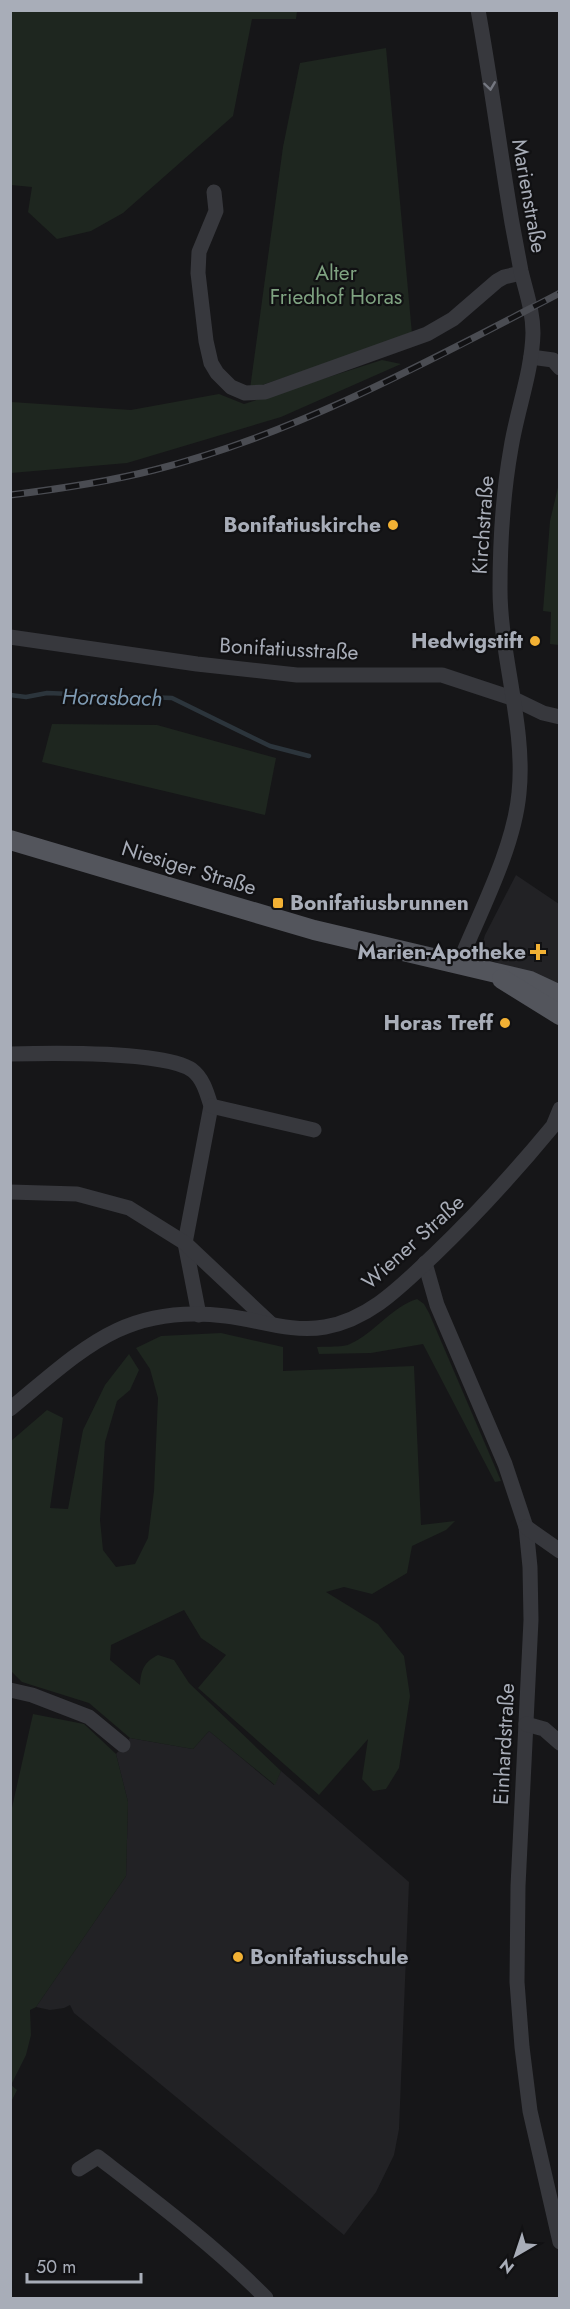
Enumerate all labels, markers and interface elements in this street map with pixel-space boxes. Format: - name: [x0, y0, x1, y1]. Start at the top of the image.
- one-way arrow: [483, 82, 495, 91]
- street label: Marienstraße: [504, 137, 554, 255]
- park label: Alter Friedhof Horas: [270, 258, 402, 312]
- street label: Kirchstraße: [465, 475, 501, 575]
- place label: Bonifatiuskirche: [224, 510, 381, 540]
- marker: Bonifatiuskirche: [386, 518, 400, 532]
- place label: Hedwigstift: [411, 626, 523, 656]
- street label: Bonifatiusstraße: [219, 630, 359, 668]
- marker: Hedwigstift: [528, 634, 542, 648]
- water label: Horasbach: [61, 680, 163, 714]
- street label: Niesiger Straße: [118, 833, 260, 903]
- place label: Bonifatiusbrunnen: [290, 888, 469, 918]
- marker: Bonifatiusbrunnen: [271, 896, 285, 910]
- place label: Marien-Apotheke: [357, 937, 526, 967]
- marker: Marien-Apotheke: [531, 945, 545, 959]
- place label: Horas Treff: [383, 1008, 494, 1038]
- marker: Horas Treff: [498, 1016, 512, 1030]
- street label: Wiener Straße: [355, 1188, 471, 1296]
- street label: Einhardstraße: [486, 1682, 522, 1806]
- place label: Bonifatiusschule: [250, 1942, 409, 1972]
- marker: Bonifatiusschule: [231, 1950, 245, 1964]
- north arrow: [486, 2225, 546, 2285]
- scale bar: [27, 2246, 141, 2284]
- text: N: [495, 2253, 519, 2279]
- text: 50 m: [36, 2254, 76, 2280]

